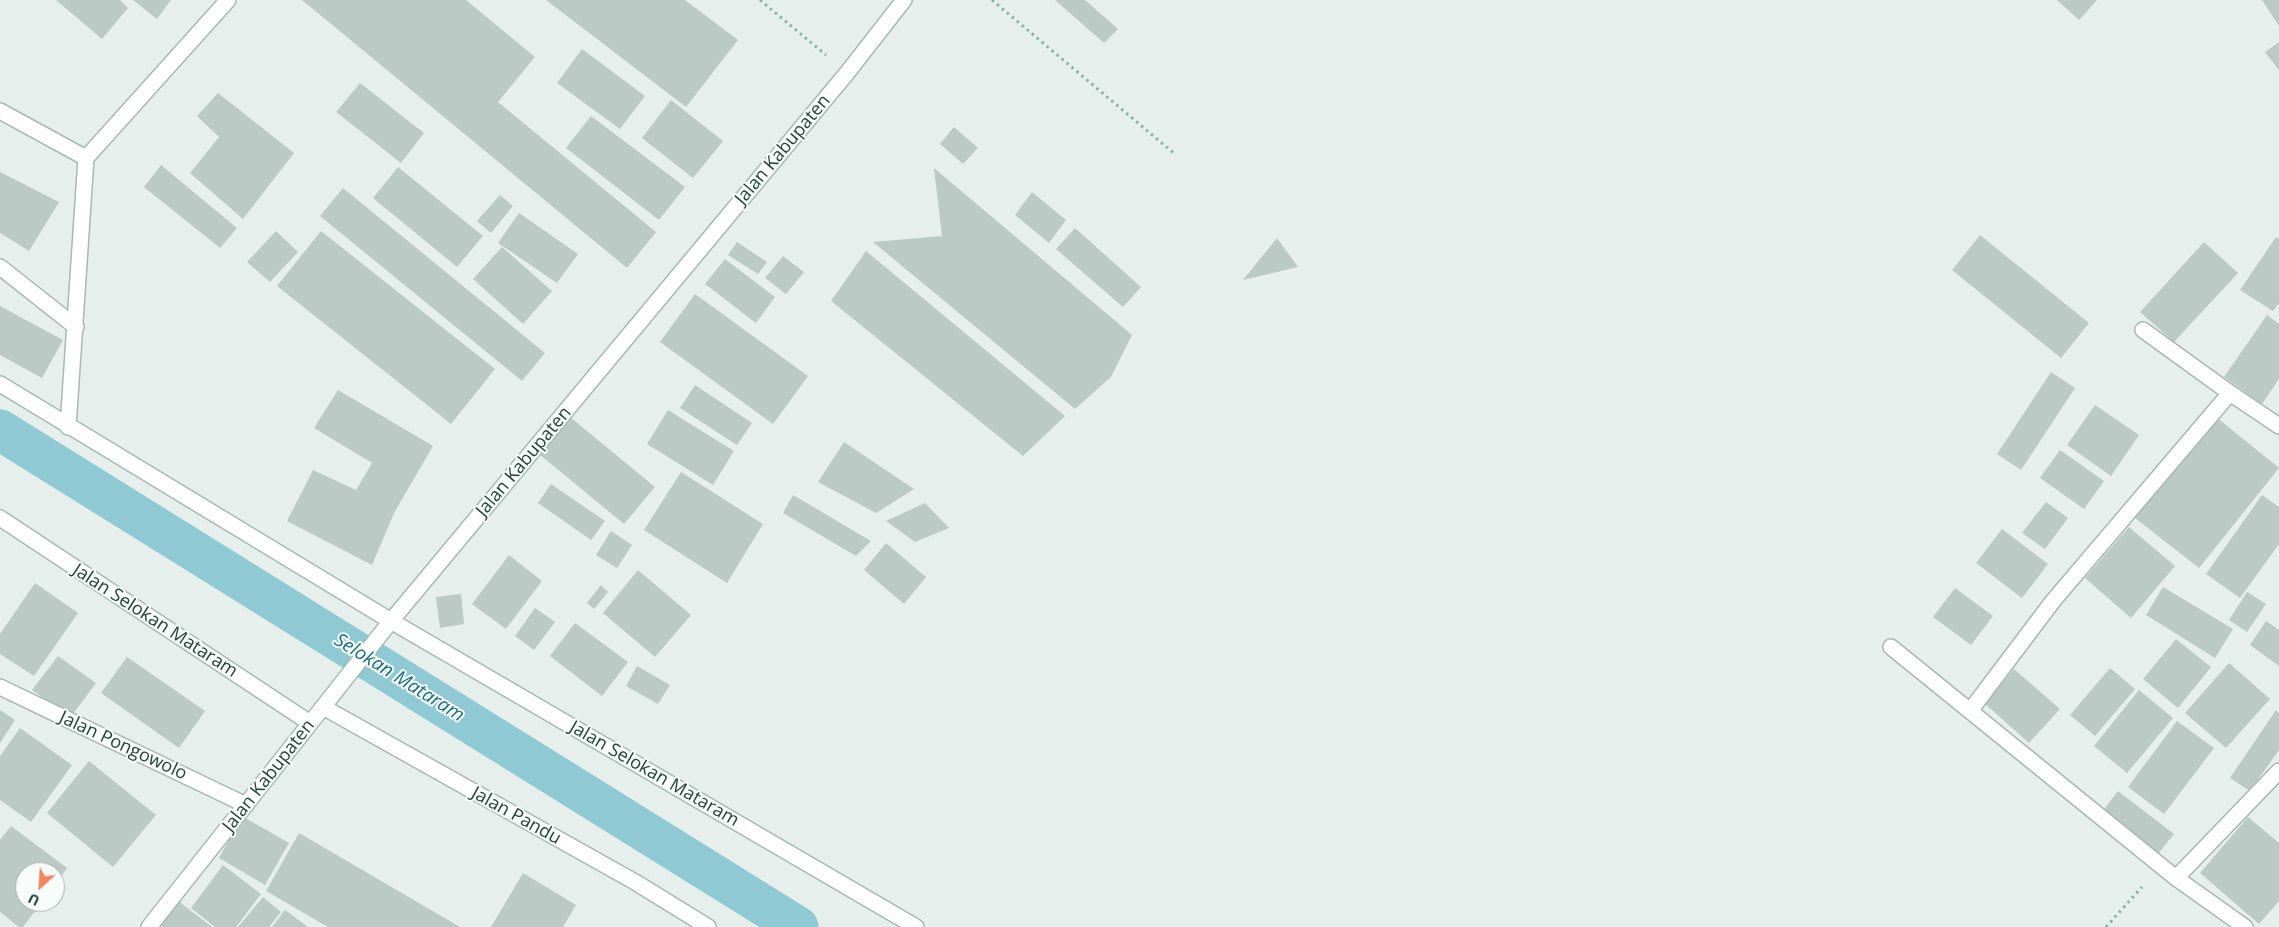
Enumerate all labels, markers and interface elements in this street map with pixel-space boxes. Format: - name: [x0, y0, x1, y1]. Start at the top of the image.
- street label: Jalan Kabupaten: [731, 91, 835, 209]
- street label: Jalan Kabupaten: [472, 403, 576, 521]
- street label: Jalan Selokan Mataram: [68, 560, 242, 682]
- water label: Selokan Mataram: [330, 629, 468, 727]
- street label: Jalan Pongowolo: [56, 707, 190, 785]
- street label: Jalan Kabupaten: [218, 715, 320, 837]
- street label: Jalan Selokan Mataram: [565, 717, 743, 831]
- street label: Jalan Pandu: [467, 783, 565, 849]
- north arrow: [15, 862, 65, 912]
- text: U: [25, 889, 43, 911]

